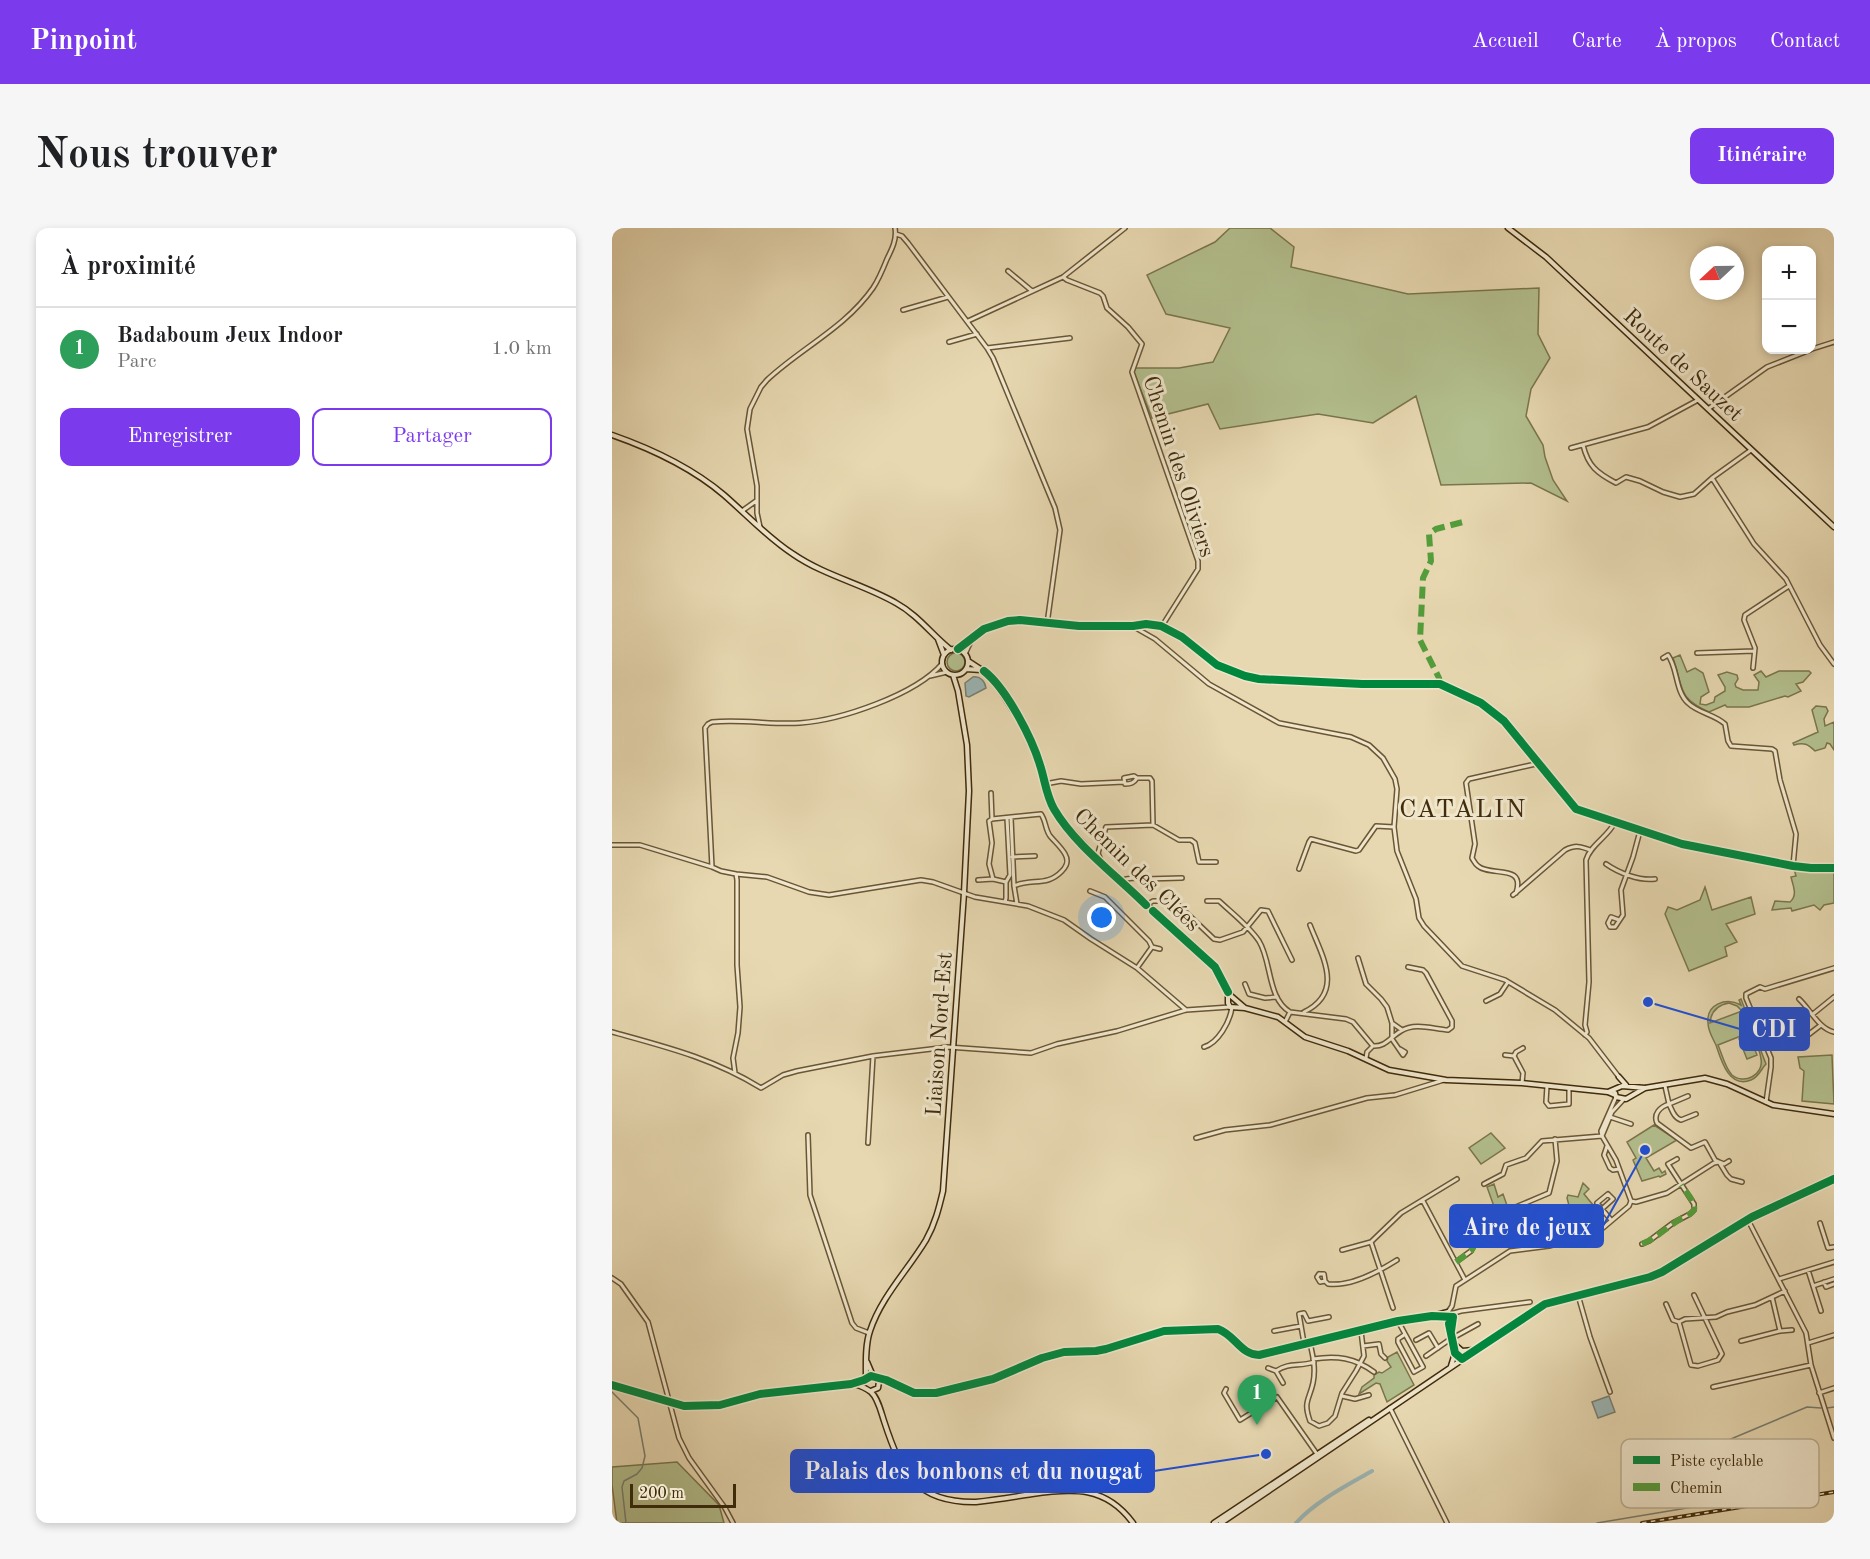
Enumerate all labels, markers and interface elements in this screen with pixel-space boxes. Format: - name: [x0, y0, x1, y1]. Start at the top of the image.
- text: Pinpoint: [30, 28, 137, 56]
- text: Accueil: [1472, 31, 1539, 52]
- text: Carte: [1572, 31, 1622, 52]
- text: À propos: [1655, 31, 1737, 52]
- text: Contact: [1770, 31, 1840, 52]
- button: Itinéraire: [1690, 128, 1834, 184]
- text: Nous trouver: [36, 135, 278, 177]
- north arrow: [1690, 246, 1744, 300]
- map controls: [1762, 246, 1816, 354]
- button: +: [1762, 246, 1816, 300]
- text: À proximité: [60, 254, 196, 280]
- button: −: [1762, 300, 1816, 354]
- street label: Route de Sauzet: [1619, 305, 1746, 426]
- text: Badaboum Jeux Indoor: [117, 325, 343, 347]
- text: 1: [74, 339, 85, 359]
- text: 1.0 km: [491, 339, 552, 359]
- text: Parc: [117, 352, 157, 372]
- street label: Chemin des Oliviers: [1138, 373, 1218, 560]
- button: Enregistrer: [60, 408, 300, 466]
- button: Partager: [312, 408, 552, 466]
- district label: CATALIN: [1399, 797, 1527, 823]
- street label: Chemin des Clées: [1069, 805, 1204, 936]
- your location: [1087, 903, 1116, 932]
- street label: Liaison Nord-Est: [923, 951, 957, 1117]
- callout: CDI: [1740, 1008, 1809, 1050]
- text: CDI: [1751, 1019, 1797, 1043]
- callout: Aire de jeux: [1450, 1205, 1603, 1247]
- text: Aire de jeux: [1462, 1217, 1592, 1241]
- pin: 1: [1238, 1376, 1276, 1425]
- legend: [1621, 1439, 1819, 1508]
- callout: Palais des bonbons et du nougat: [791, 1450, 1154, 1492]
- text: Piste cyclable: [1670, 1454, 1763, 1470]
- text: Palais des bonbons et du nougat: [804, 1461, 1143, 1485]
- scale bar: [630, 1481, 736, 1508]
- text: Chemin: [1670, 1481, 1723, 1497]
- text: 200 m: [639, 1486, 684, 1502]

